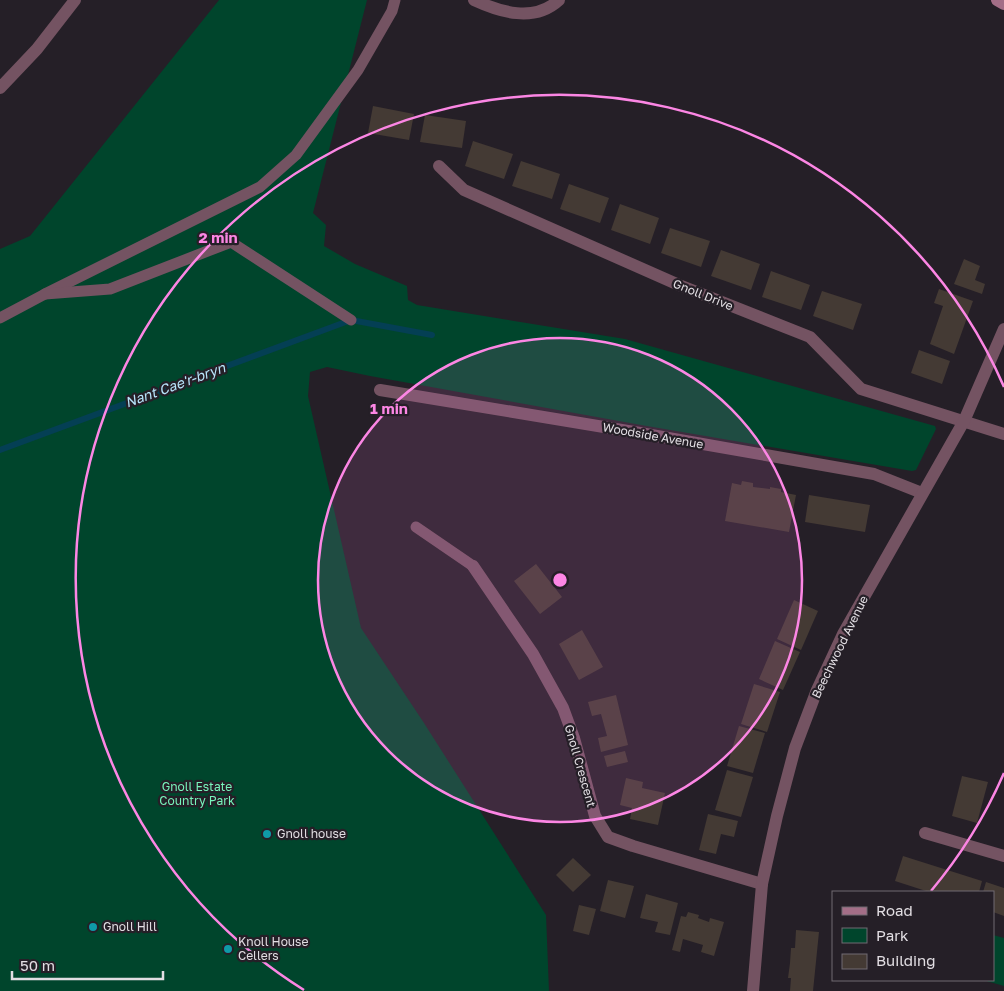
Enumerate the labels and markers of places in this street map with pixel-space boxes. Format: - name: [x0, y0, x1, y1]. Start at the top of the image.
- centre of rings: [551, 571, 569, 589]
- place label: Gnoll house: [277, 826, 346, 841]
- marker: Gnoll house: [261, 828, 273, 840]
- place label: Gnoll Hill: [103, 919, 157, 934]
- marker: Gnoll Hill: [87, 921, 99, 933]
- place label: Knoll House Cellers: [238, 934, 308, 963]
- marker: Knoll House Cellers: [222, 943, 234, 955]

